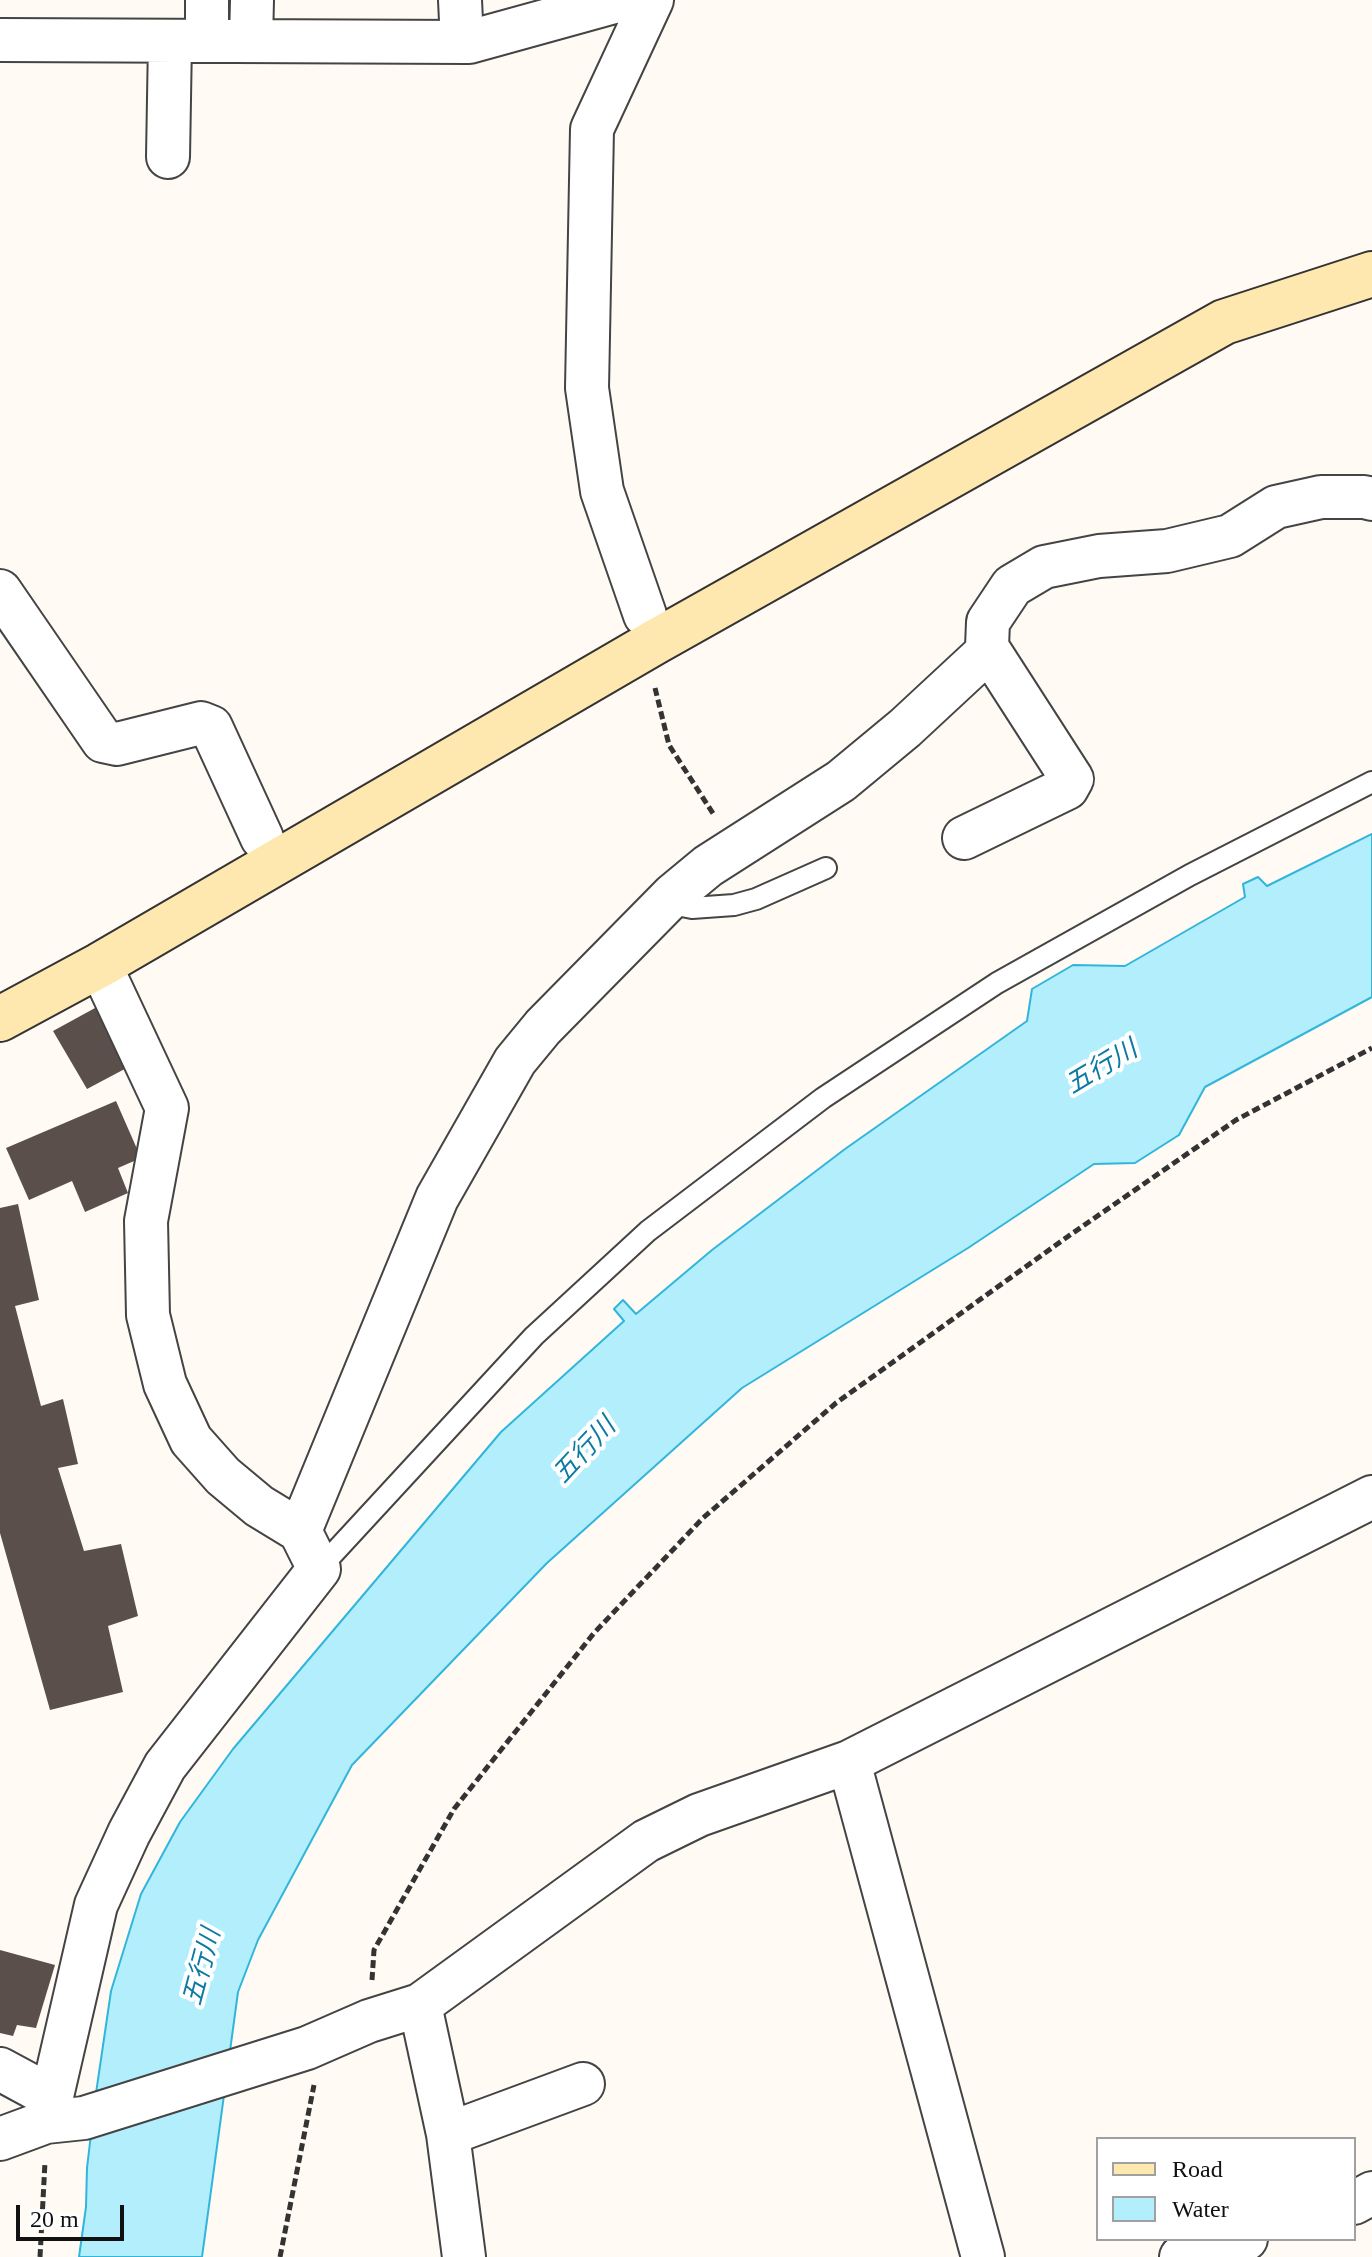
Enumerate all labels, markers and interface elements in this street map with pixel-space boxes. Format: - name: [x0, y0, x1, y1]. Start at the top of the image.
- water label: 五行川: [1061, 1035, 1143, 1101]
- water label: 五行川: [547, 1412, 623, 1490]
- water label: 五行川: [178, 1925, 228, 2009]
- legend: [1096, 2137, 1356, 2241]
- text: Road: [1172, 2156, 1223, 2182]
- scale bar: [20, 2189, 128, 2239]
- text: Water: [1172, 2196, 1229, 2222]
- text: 20 m: [30, 2206, 79, 2232]

